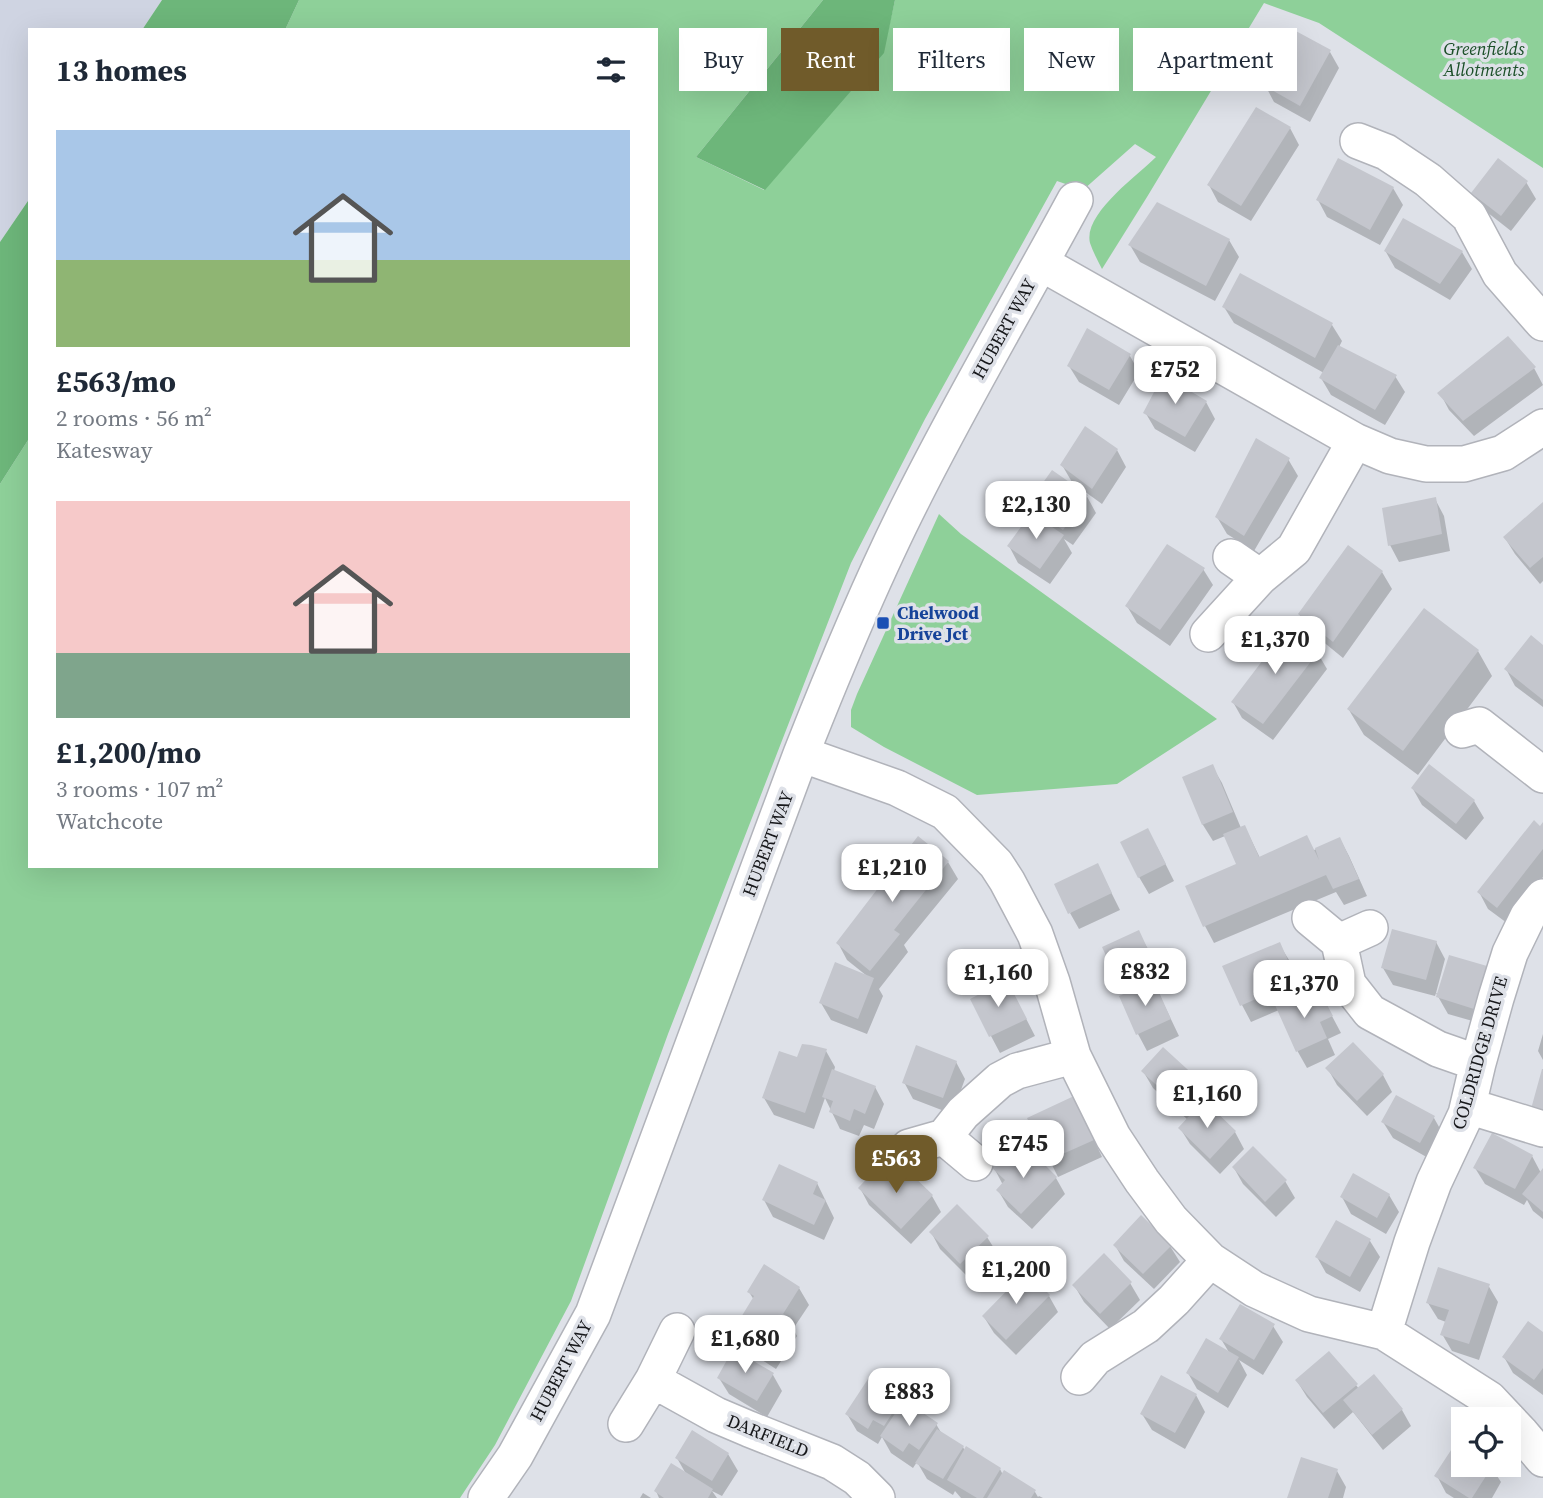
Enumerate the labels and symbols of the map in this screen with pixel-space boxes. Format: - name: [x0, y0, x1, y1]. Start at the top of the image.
- park label: Greenfields Allotments: [1443, 36, 1525, 82]
- street label: HUBERT WAY: [966, 274, 1042, 383]
- pin: £752: [1134, 346, 1216, 406]
- pin: £2,130: [979, 482, 1093, 541]
- place label: Chelwood Drive Jct: [897, 600, 979, 646]
- marker: Chelwood Drive Jct: [875, 615, 891, 631]
- pin: £1,370: [1218, 616, 1332, 676]
- street label: HUBERT WAY: [736, 787, 799, 900]
- pin: £1,210: [835, 844, 949, 904]
- pin: £832: [1104, 948, 1186, 1008]
- pin: £1,160: [941, 950, 1055, 1009]
- pin: £1,370: [1247, 960, 1361, 1020]
- street label: COLDRIDGE DRIVE: [1446, 973, 1513, 1132]
- pin: £1,160: [1150, 1070, 1264, 1130]
- pin: £745: [982, 1120, 1064, 1180]
- pin: £563: [855, 1136, 937, 1195]
- pin: £1,200: [959, 1246, 1073, 1306]
- street label: HUBERT WAY: [523, 1315, 598, 1426]
- pin: £1,680: [688, 1316, 802, 1375]
- pin: £883: [868, 1368, 950, 1428]
- street label: DARFIELD: [724, 1408, 813, 1463]

